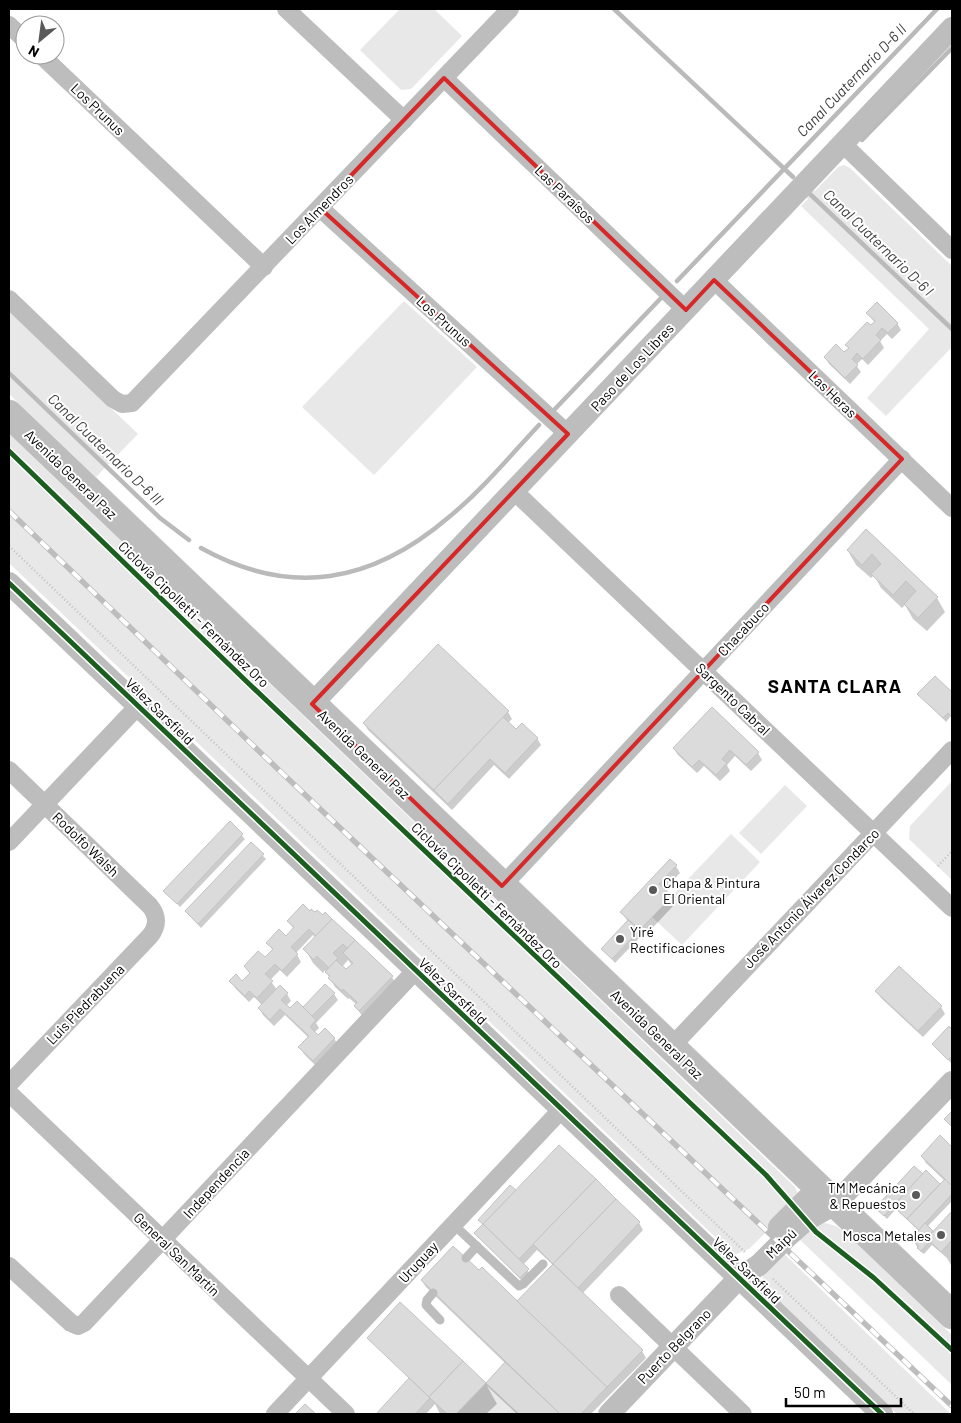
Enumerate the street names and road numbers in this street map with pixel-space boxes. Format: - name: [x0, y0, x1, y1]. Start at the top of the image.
- street label: Los Prunus: [68, 79, 128, 139]
- street label: Las Paraísos: [532, 161, 599, 227]
- street label: Los Almendros: [282, 170, 357, 247]
- street label: Los Prunus: [413, 292, 475, 350]
- street label: Paso de Los Libres: [587, 319, 677, 414]
- street label: Las Heras: [805, 367, 861, 421]
- street label: Avenida General Paz: [21, 426, 121, 522]
- street label: Ciclovía Cipolletti - Fernández Oro: [115, 537, 273, 691]
- street label: Chacabuco: [714, 598, 772, 660]
- street label: Sargento Cabral: [692, 659, 774, 739]
- street label: Vélez Sarsfield: [122, 674, 198, 748]
- street label: Avenida General Paz: [314, 706, 414, 802]
- street label: Rodolfo Walsh: [49, 808, 123, 880]
- street label: Ciclovía Cipolletti - Fernández Oro: [408, 818, 566, 972]
- street label: José Antonio Álvarez Condarco: [740, 824, 882, 972]
- street label: Vélez Sarsfield: [415, 954, 491, 1028]
- street label: Luis Piedrabuena: [42, 960, 128, 1048]
- street label: Avenida General Paz: [607, 986, 707, 1082]
- street label: Independencia: [179, 1145, 253, 1221]
- street label: General San Martín: [130, 1209, 224, 1299]
- street label: Maipú: [762, 1224, 800, 1262]
- street label: Vélez Sarsfield: [709, 1233, 785, 1307]
- street label: Uruguay: [395, 1237, 442, 1286]
- street label: Puerto Belgrano: [634, 1305, 714, 1387]

